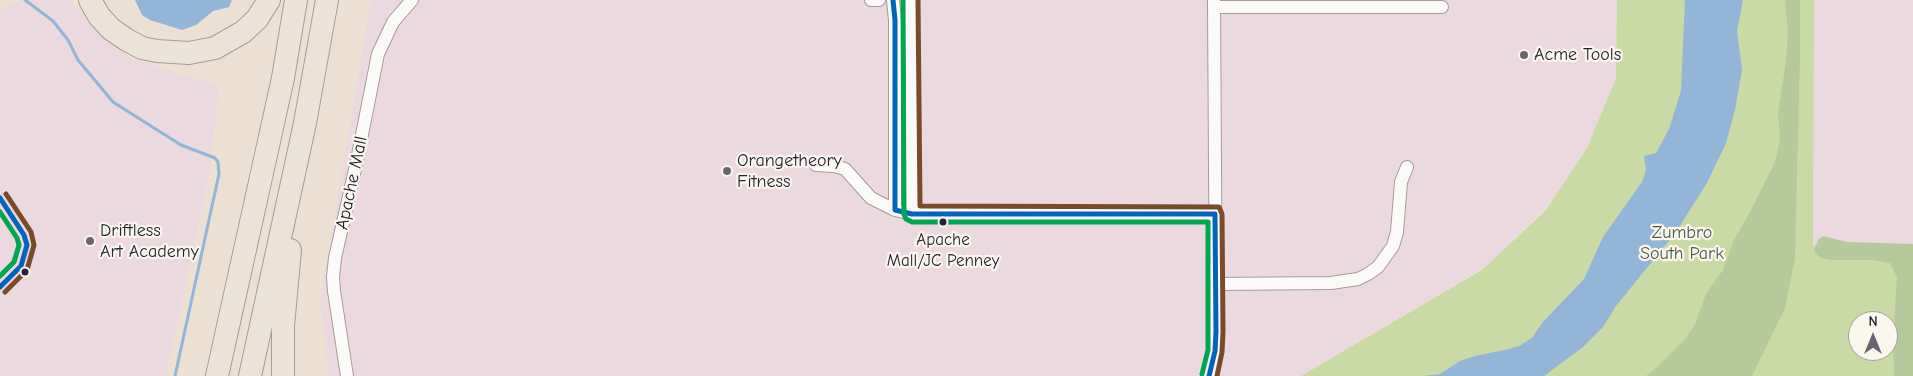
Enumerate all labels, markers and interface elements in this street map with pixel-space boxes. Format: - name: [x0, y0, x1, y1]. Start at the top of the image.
- place label: Acme Tools: [1534, 44, 1621, 66]
- marker: Acme Tools: [1518, 49, 1530, 61]
- street label: Apache Mall: [332, 134, 372, 232]
- place label: Orangetheory Fitness: [737, 150, 842, 192]
- marker: Orangetheory Fitness: [721, 165, 733, 177]
- marker: Apache Mall/JC Penney: [938, 217, 948, 227]
- place label: Driftless Art Academy: [100, 220, 199, 262]
- park label: Zumbro South Park: [1640, 222, 1724, 264]
- place label: Apache Mall/JC Penney: [887, 230, 999, 270]
- marker: Driftless Art Academy: [84, 235, 96, 247]
- unlabelled marker: [20, 267, 30, 277]
- north arrow: [1848, 311, 1898, 361]
- text: N: [1868, 313, 1878, 330]

